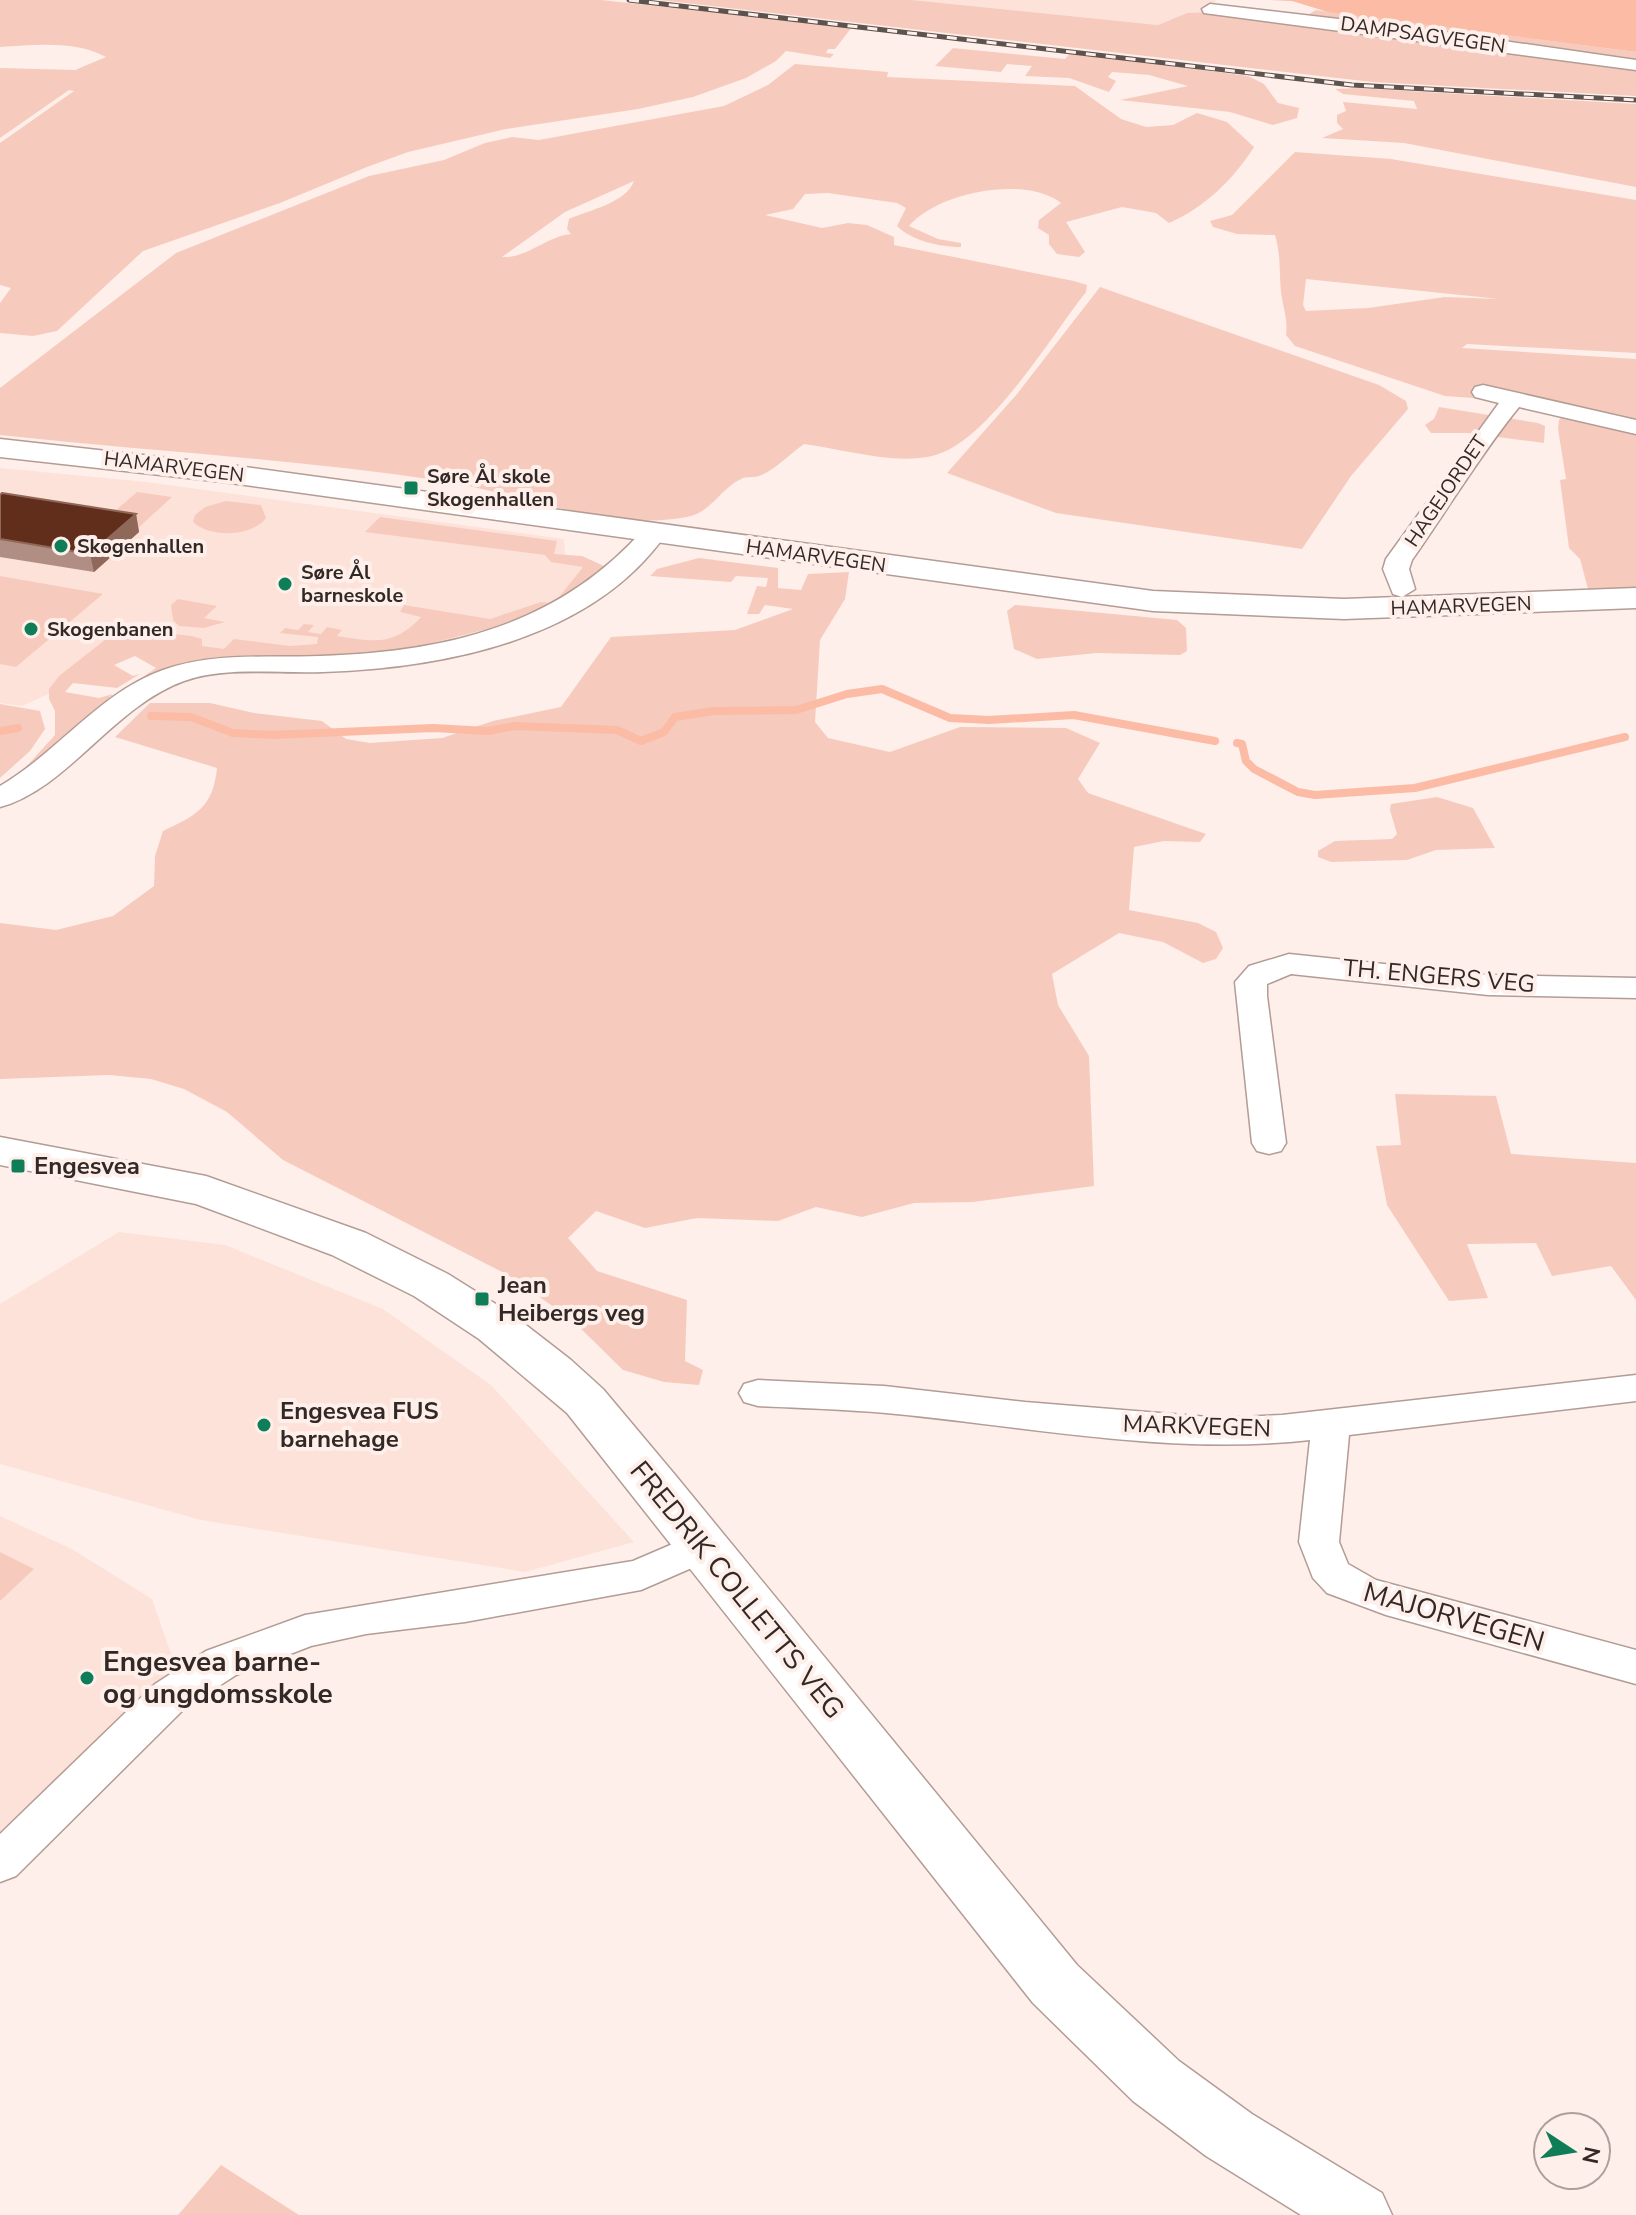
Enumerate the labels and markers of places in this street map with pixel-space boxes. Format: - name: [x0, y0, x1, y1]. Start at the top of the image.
- place label: Søre Ål skole Skogenhallen: [427, 463, 554, 513]
- marker: Søre Ål skole Skogenhallen: [402, 479, 420, 497]
- place label: Skogenhallen: [77, 533, 204, 560]
- marker: Skogenhallen: [52, 537, 70, 555]
- place label: Søre Ål barneskole: [301, 559, 403, 609]
- marker: Søre Ål barneskole: [276, 575, 294, 593]
- place label: Skogenbanen: [47, 616, 173, 643]
- marker: Skogenbanen: [22, 620, 40, 638]
- place label: Engesvea: [34, 1150, 140, 1182]
- marker: Engesvea: [9, 1157, 27, 1175]
- place label: Jean Heibergs veg: [497, 1269, 645, 1329]
- marker: Jean Heibergs veg: [473, 1290, 491, 1308]
- place label: Engesvea FUS barnehage: [280, 1395, 439, 1455]
- marker: Engesvea FUS barnehage: [255, 1416, 273, 1434]
- place label: Engesvea barne- og ungdomsskole: [103, 1643, 333, 1713]
- marker: Engesvea barne- og ungdomsskole: [78, 1669, 96, 1687]

